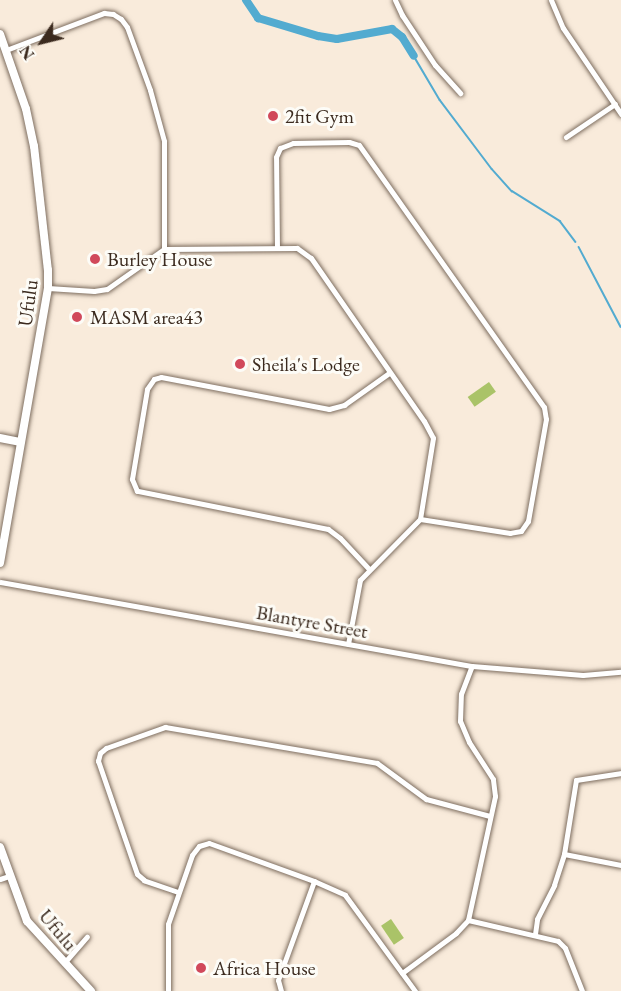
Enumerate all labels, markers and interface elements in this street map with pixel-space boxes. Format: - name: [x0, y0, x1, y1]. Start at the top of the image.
- north arrow: [12, 12, 72, 72]
- text: N: [15, 41, 39, 64]
- place label: 2fit Gym: [285, 104, 354, 128]
- marker: 2fit Gym: [266, 109, 280, 123]
- place label: Burley House: [107, 247, 212, 271]
- marker: Burley House: [88, 252, 102, 266]
- street label: Ufulu: [13, 278, 43, 328]
- place label: MASM area43: [90, 305, 203, 329]
- marker: MASM area43: [68, 308, 86, 326]
- place label: Sheila's Lodge: [252, 352, 360, 376]
- marker: Sheila's Lodge: [233, 357, 247, 371]
- street label: Blantyre Street: [255, 600, 369, 644]
- street label: Ufulu: [34, 904, 82, 956]
- place label: Africa House: [213, 956, 315, 980]
- marker: Africa House: [194, 961, 208, 975]

